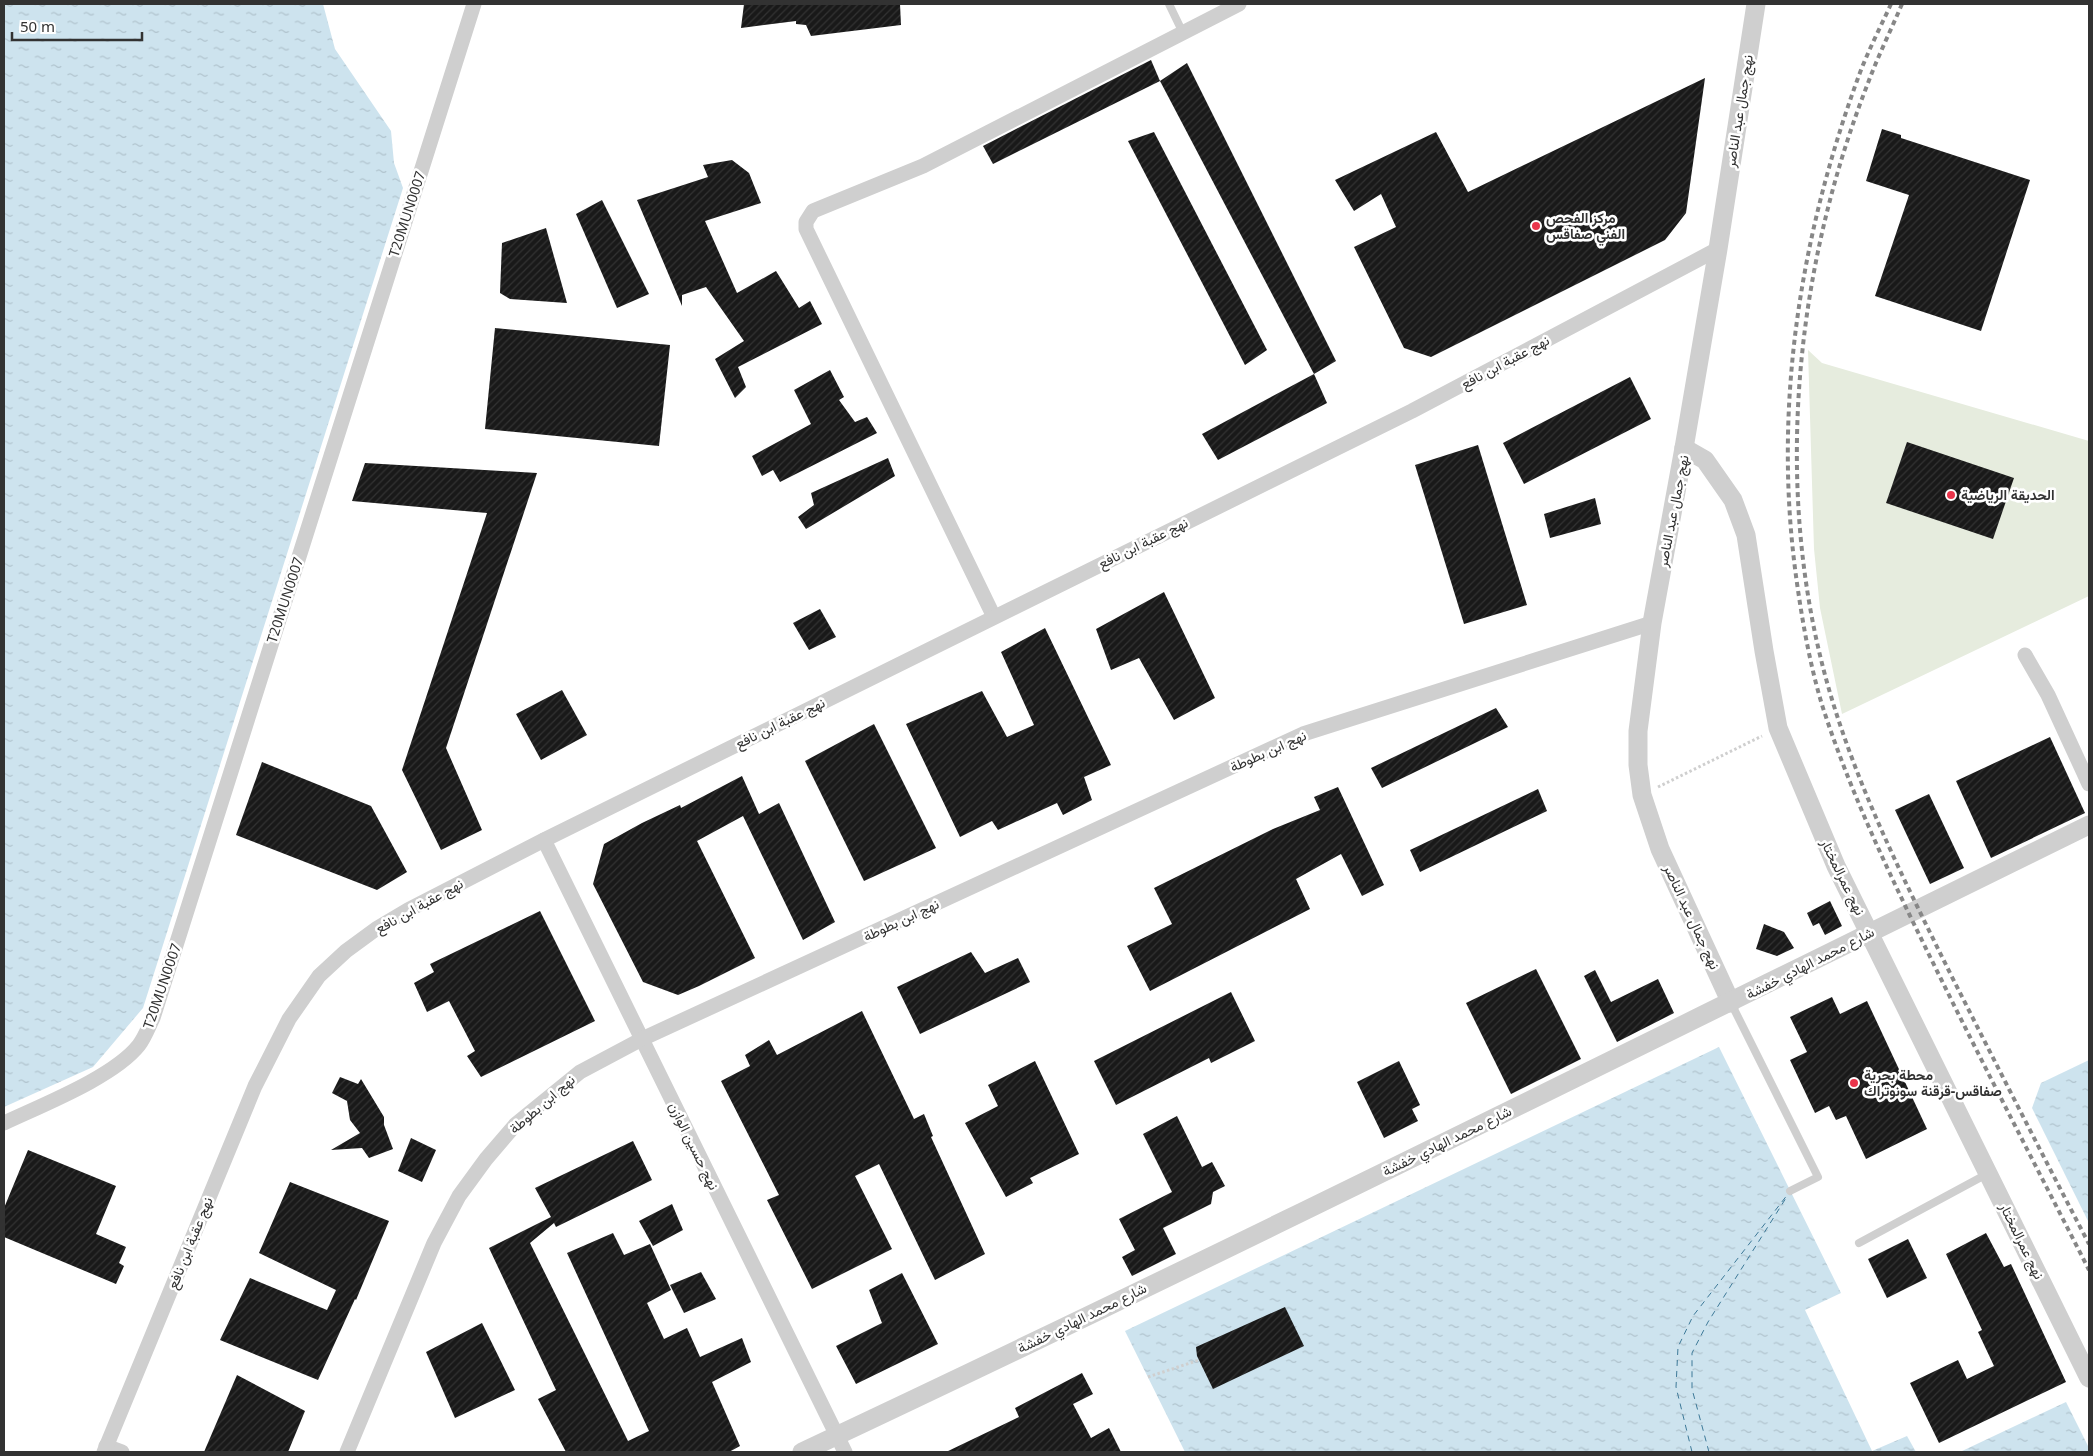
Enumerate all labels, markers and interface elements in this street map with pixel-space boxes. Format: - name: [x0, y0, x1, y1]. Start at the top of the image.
- scale bar: [12, 10, 142, 42]
- text: 50 m: [20, 16, 55, 36]
- street label: نهج جمال عبد الناصر: [1720, 53, 1759, 170]
- street label: T20MUN0007: [384, 168, 429, 259]
- place label: مركز الفحص الفني صفاقس: [1546, 208, 1625, 246]
- marker: مركز الفحص الفني صفاقس: [1530, 220, 1542, 232]
- street label: نهج عقبة ابن نافع: [1457, 330, 1553, 395]
- street label: نهج جمال عبد الناصر: [1652, 453, 1695, 570]
- place label: الحديقة الرياضية: [1961, 485, 2055, 504]
- marker: الحديقة الرياضية: [1945, 489, 1957, 501]
- street label: نهج عقبة ابن نافع: [1095, 513, 1192, 574]
- street label: T20MUN0007: [262, 554, 307, 645]
- street label: نهج عقبة ابن نافع: [732, 693, 829, 754]
- street label: نهج ابن بطوطة: [1227, 725, 1310, 778]
- street label: نهج عمرالمختار: [1815, 835, 1870, 919]
- street label: نهج جمال عبد الناصر: [1658, 860, 1725, 973]
- street label: نهج عقبة ابن نافع: [371, 874, 467, 939]
- street label: نهج ابن بطوطة: [860, 894, 943, 947]
- street label: شارع محمد الهادي خفشة: [1742, 922, 1878, 1006]
- street label: T20MUN0007: [138, 940, 185, 1031]
- place label: محطة بحرية صفاقس-قرقنة سونوتراك: [1864, 1065, 2002, 1100]
- street label: نهج ابن بطوطة: [505, 1070, 580, 1139]
- marker: محطة بحرية صفاقس-قرقنة سونوتراك: [1848, 1077, 1860, 1089]
- street label: نهج حسين الوازن: [663, 1099, 724, 1194]
- street label: شارع محمد الهادي خفشة: [1379, 1101, 1516, 1183]
- street label: نهج عقبة ابن نافع: [162, 1194, 219, 1292]
- street label: نهج عمرالمختار: [1994, 1199, 2049, 1283]
- street label: شارع محمد الهادي خفشة: [1014, 1278, 1151, 1360]

